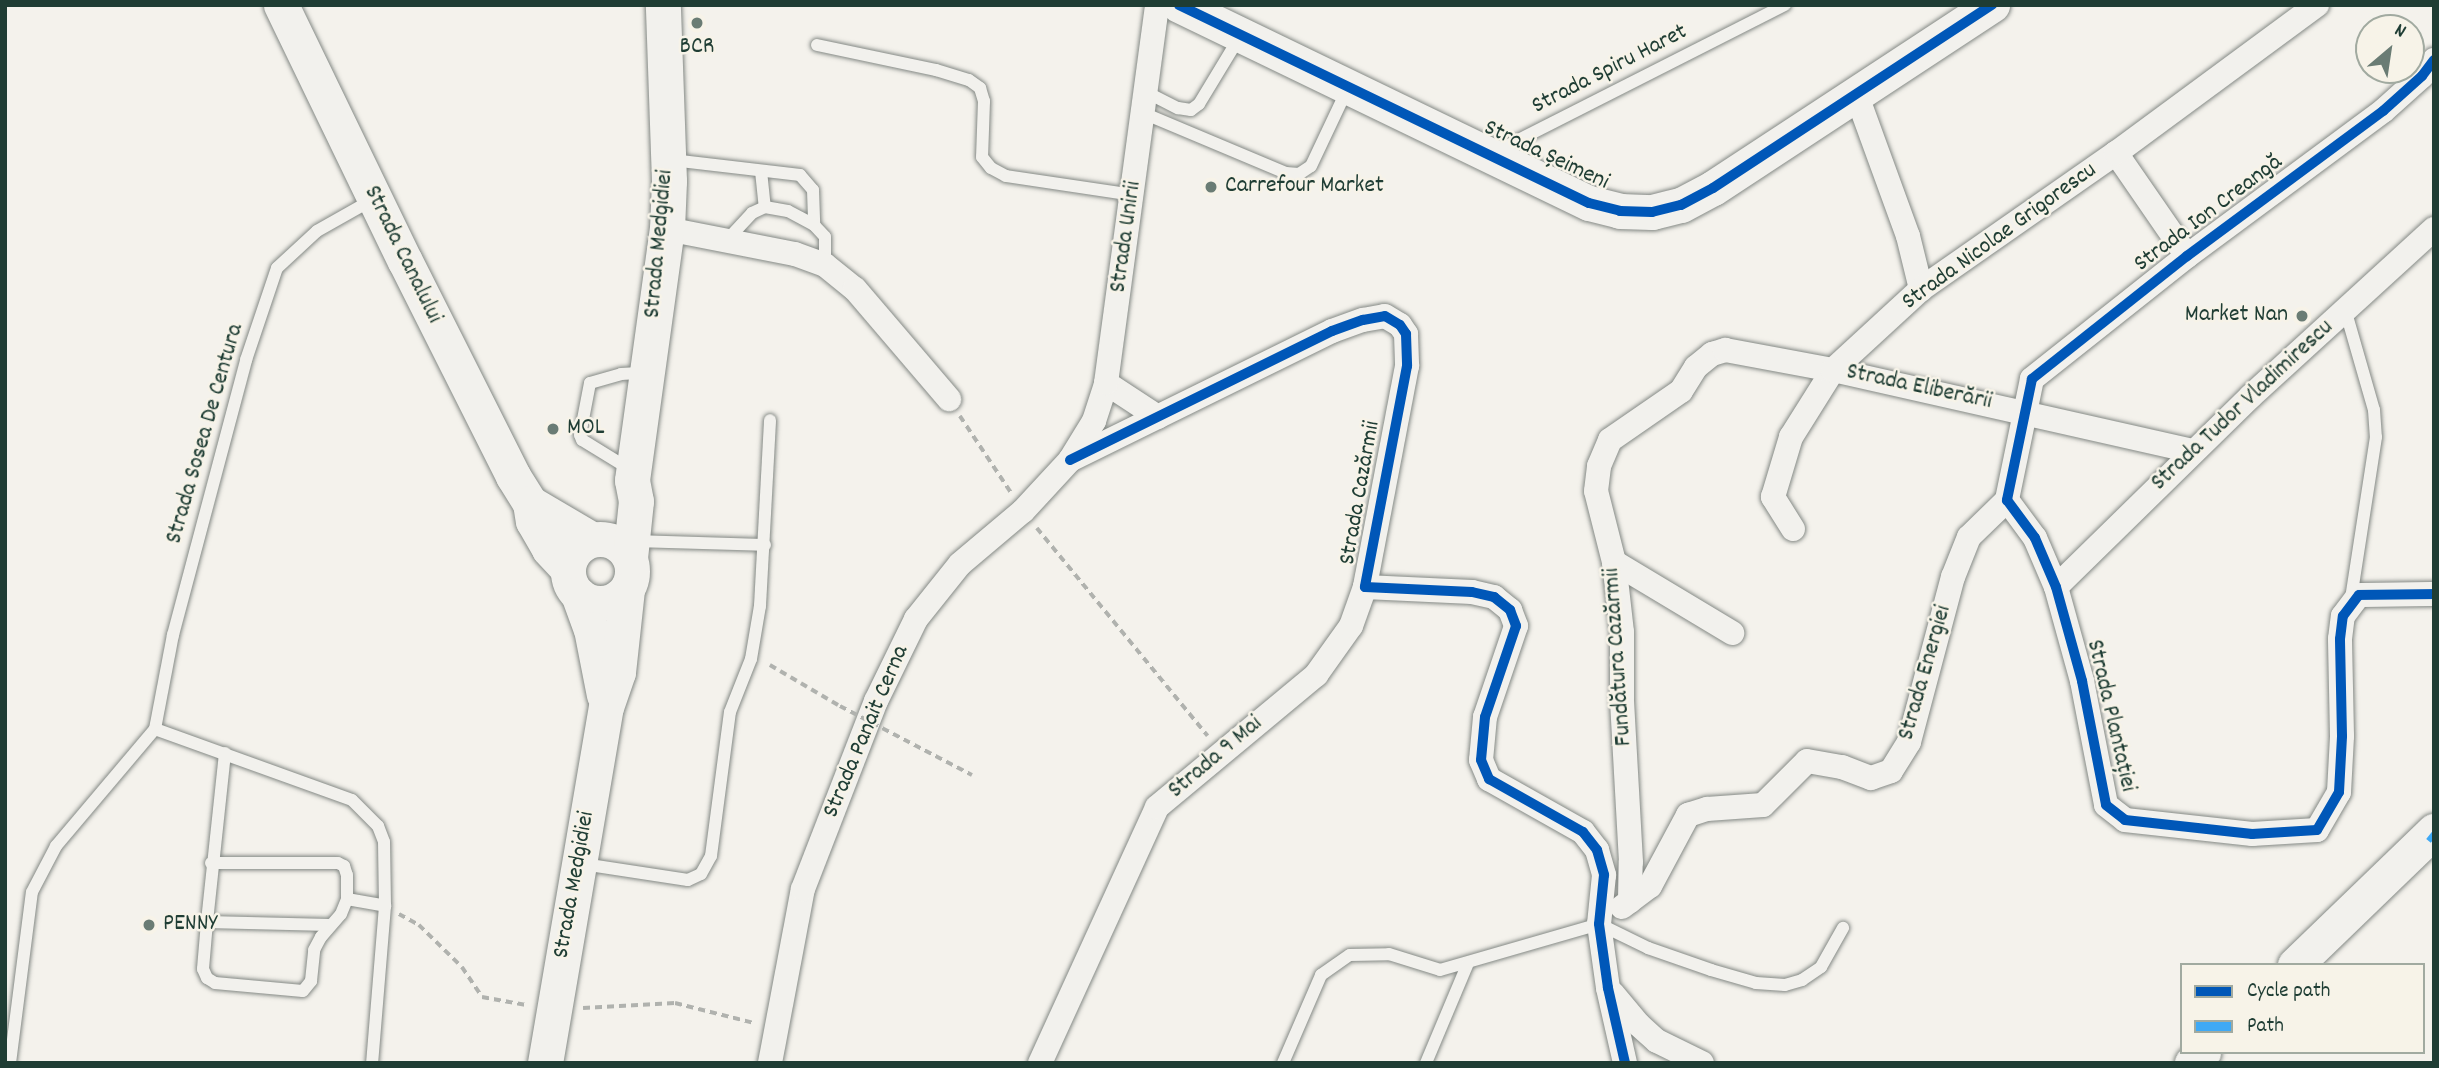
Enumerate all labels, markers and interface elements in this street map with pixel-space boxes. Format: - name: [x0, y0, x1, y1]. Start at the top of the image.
- north arrow: [2355, 14, 2425, 84]
- marker: BCR: [689, 15, 705, 31]
- text: N: [2389, 18, 2410, 46]
- street label: Strada Spiru Haret: [1528, 19, 1692, 121]
- place label: BCR: [680, 34, 714, 62]
- street label: Strada Șeimeni: [1479, 114, 1613, 198]
- street label: Strada Ion Creangă: [2129, 149, 2289, 279]
- street label: Strada Nicolae Grigorescu: [1897, 157, 2103, 317]
- street label: Strada Medgidiei: [639, 169, 681, 319]
- place label: Carrefour Market: [1225, 173, 1384, 201]
- street label: Strada Unirii: [1105, 179, 1149, 295]
- marker: Carrefour Market: [1203, 179, 1219, 195]
- street label: Strada Canalului: [356, 181, 448, 329]
- place label: Market Nan: [2185, 302, 2288, 330]
- marker: Market Nan: [2294, 308, 2310, 324]
- street label: Strada Tudor Vladimirescu: [2146, 314, 2340, 498]
- street label: Strada Sosea De Centura: [161, 321, 251, 547]
- street label: Strada Eliberării: [1844, 359, 1994, 417]
- place label: MOL: [567, 415, 605, 443]
- street label: Strada Cazărmii: [1334, 419, 1388, 567]
- marker: MOL: [545, 421, 561, 437]
- street label: Fundătura Cazărmii: [1598, 567, 1640, 747]
- street label: Strada Energiei: [1893, 602, 1959, 744]
- street label: Strada Plantației: [2079, 637, 2141, 795]
- street label: Strada Panait Cerna: [818, 641, 916, 823]
- street label: Strada 9 Mai: [1163, 710, 1269, 806]
- street label: Strada Medgidiei: [548, 809, 602, 961]
- place label: PENNY: [163, 911, 217, 939]
- marker: PENNY: [141, 917, 157, 933]
- legend: [2180, 963, 2425, 1054]
- text: Cycle path: [2247, 977, 2330, 1007]
- text: Path: [2247, 1012, 2284, 1042]

